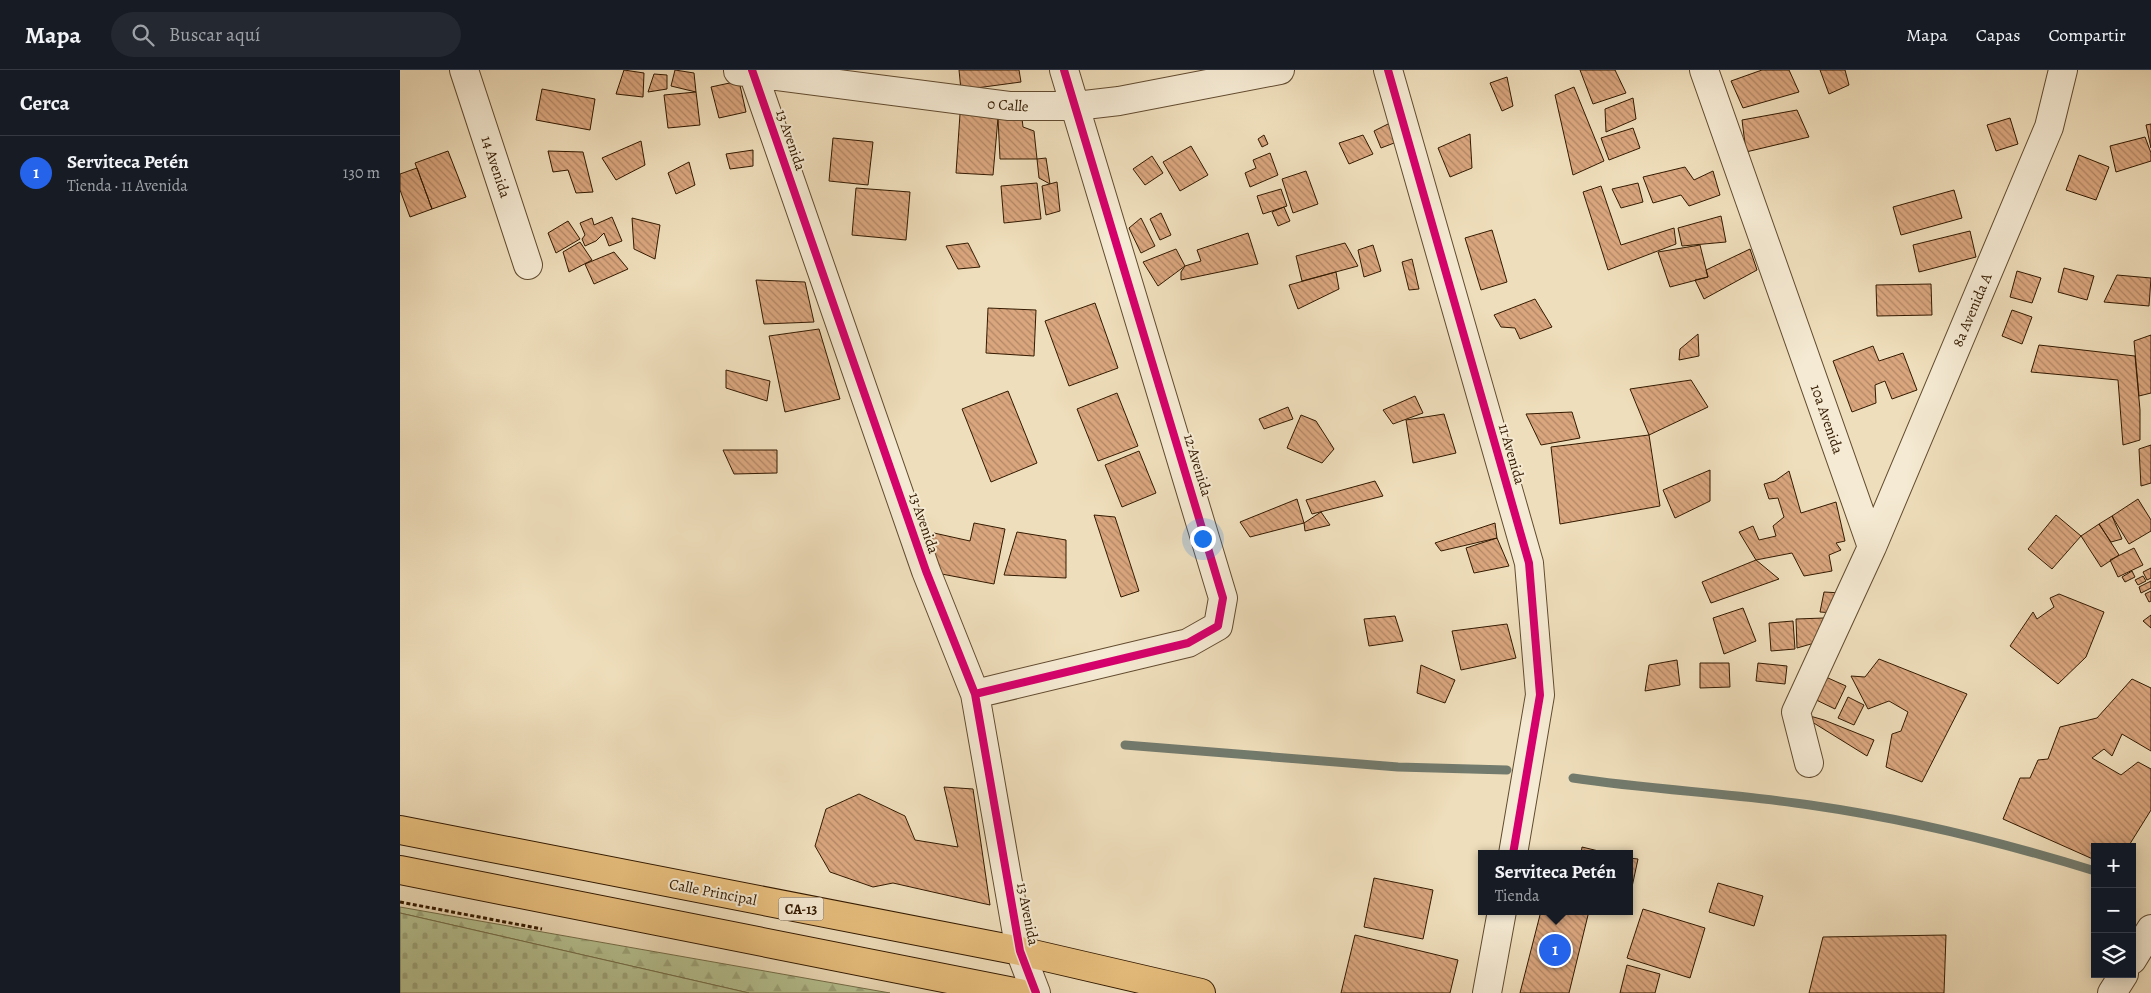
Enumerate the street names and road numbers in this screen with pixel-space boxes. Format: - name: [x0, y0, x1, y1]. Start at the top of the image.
- street label: 0 Calle: [987, 94, 1030, 116]
- street label: 13 Avenida: [771, 107, 811, 173]
- street label: 14 Avenida: [477, 133, 515, 201]
- street label: 8a Avenida A: [1948, 270, 1997, 350]
- street label: 10a Avenida: [1806, 382, 1848, 456]
- street label: 11 Avenida: [1494, 421, 1530, 487]
- street label: 12 Avenida: [1179, 431, 1217, 499]
- street label: 13 Avenida: [904, 490, 944, 556]
- street label: Calle Principal: [667, 874, 759, 910]
- street label: 13 Avenida: [1012, 881, 1044, 947]
- road number: CA-13: [778, 898, 824, 921]

